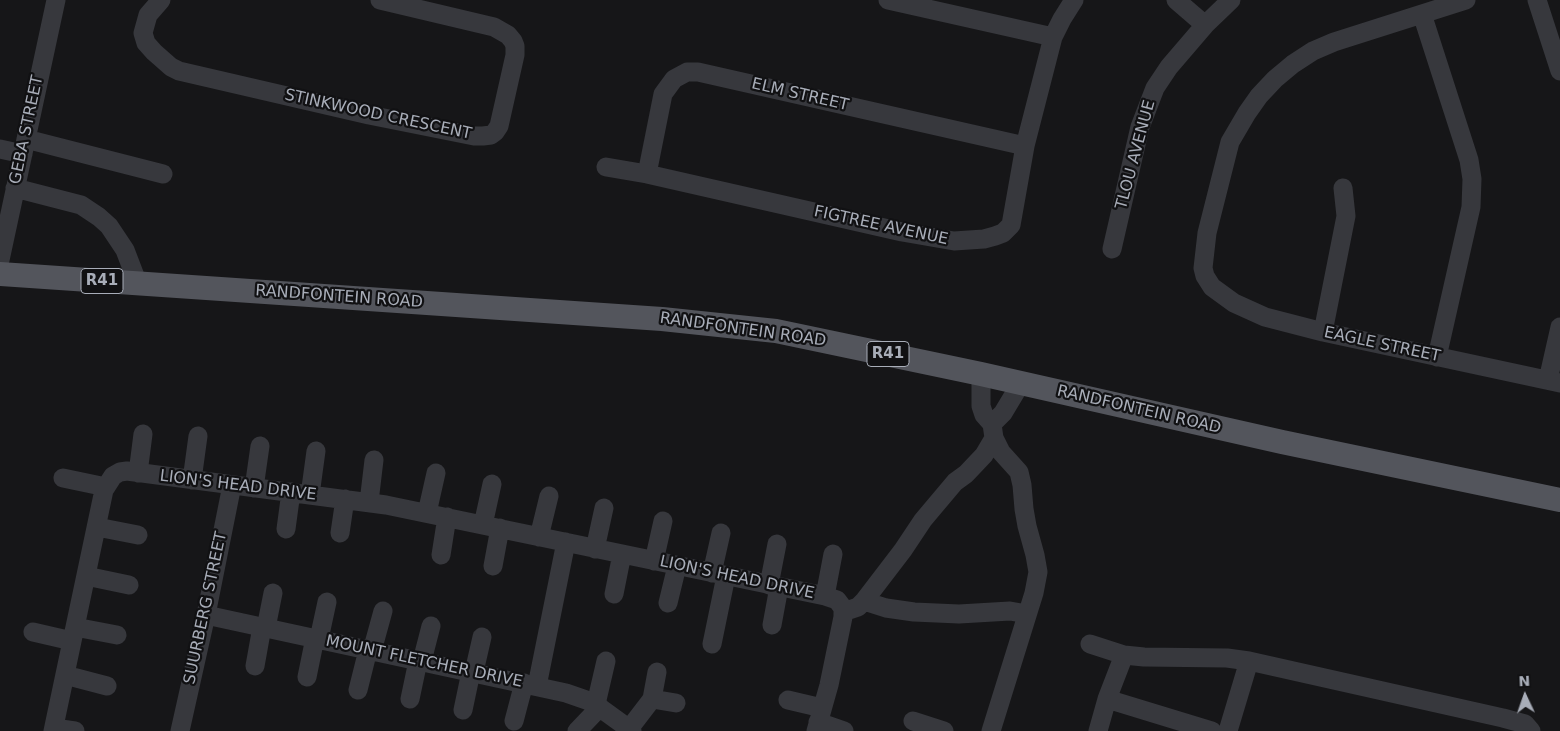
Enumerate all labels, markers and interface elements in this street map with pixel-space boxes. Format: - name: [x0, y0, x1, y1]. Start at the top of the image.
- street label: GEBA STREET: [6, 74, 48, 186]
- street label: ELM STREET: [750, 75, 850, 115]
- street label: STINKWOOD CRESCENT: [283, 86, 473, 144]
- street label: TLOU AVENUE: [1112, 98, 1160, 212]
- street label: FIGTREE AVENUE: [812, 202, 950, 250]
- road number: R41: [81, 268, 123, 294]
- street label: RANDFONTEIN ROAD: [255, 282, 423, 312]
- street label: RANDFONTEIN ROAD: [659, 309, 827, 351]
- street label: EAGLE STREET: [1322, 323, 1442, 367]
- road number: R41: [867, 342, 909, 366]
- street label: RANDFONTEIN ROAD: [1055, 382, 1223, 438]
- street label: LION'S HEAD DRIVE: [159, 467, 317, 505]
- street label: SUURBERG STREET: [180, 530, 232, 686]
- street label: LION'S HEAD DRIVE: [658, 552, 816, 604]
- street label: MOUNT FLETCHER DRIVE: [324, 632, 524, 692]
- north arrow: [1500, 671, 1550, 721]
- text: N: [1518, 673, 1530, 689]

